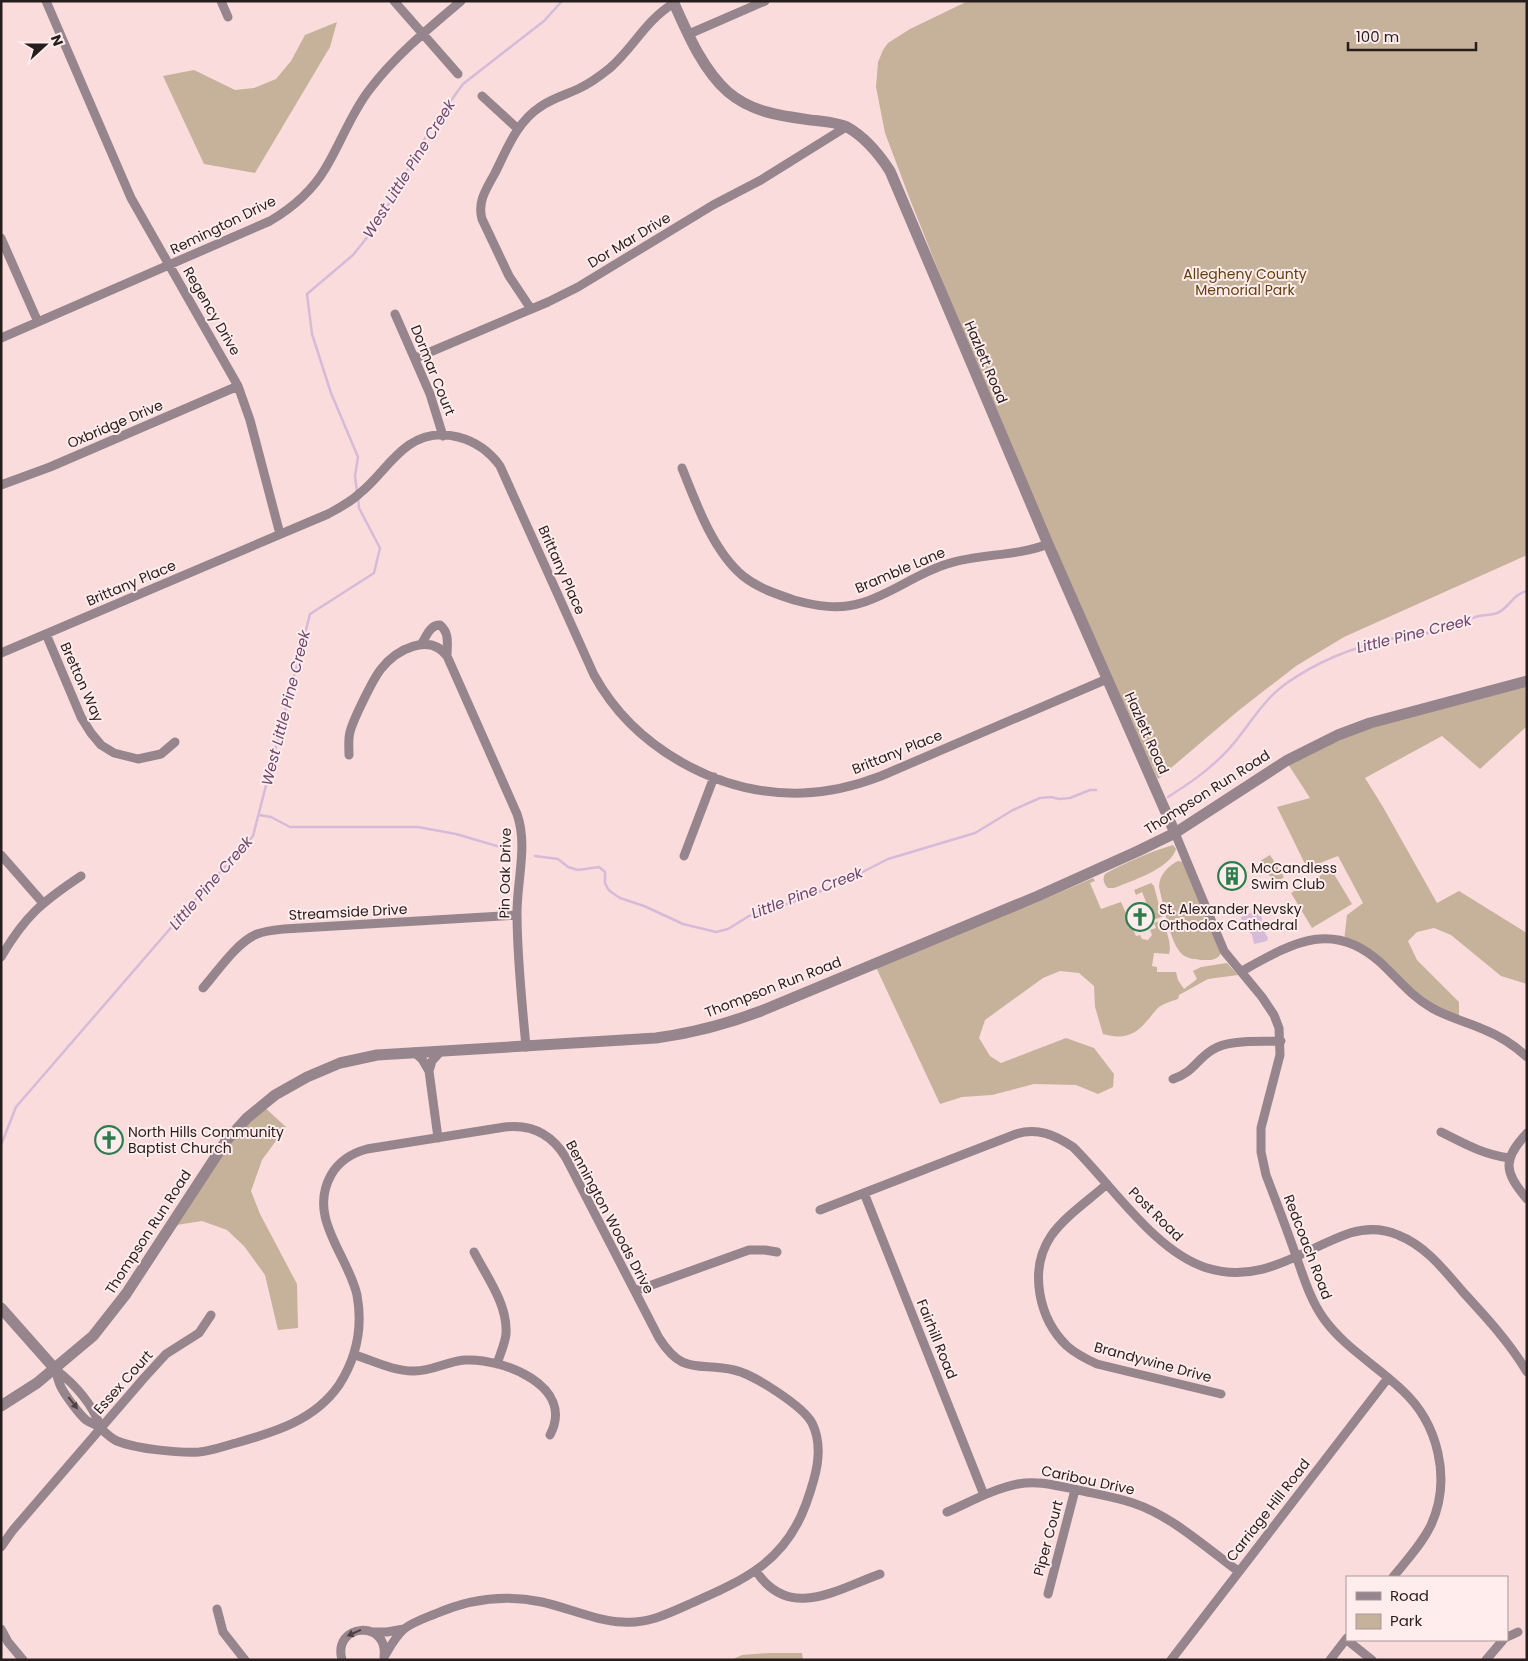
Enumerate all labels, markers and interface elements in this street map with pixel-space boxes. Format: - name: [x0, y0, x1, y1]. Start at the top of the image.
- north arrow: [20, 20, 70, 70]
- scale bar: [1348, 20, 1476, 52]
- text: 100 m: [1356, 26, 1399, 47]
- text: N: [46, 32, 68, 49]
- water label: West Little Pine Creek: [357, 94, 460, 242]
- street label: Remington Drive: [167, 191, 279, 259]
- street label: Dor Mar Drive: [584, 207, 674, 273]
- street label: Regency Drive: [178, 263, 246, 359]
- park label: Allegheny County Memorial Park: [1183, 264, 1307, 300]
- street label: Hazlett Road: [960, 318, 1012, 406]
- street label: Dormar Court: [406, 322, 460, 418]
- street label: Oxbridge Drive: [64, 395, 166, 453]
- street label: Brittany Place: [533, 522, 591, 618]
- street label: Bramble Lane: [852, 542, 948, 598]
- street label: Brittany Place: [83, 555, 179, 611]
- water label: Little Pine Creek: [1354, 609, 1475, 658]
- water label: West Little Pine Creek: [256, 627, 315, 788]
- street label: Bretton Way: [56, 639, 109, 725]
- street label: Hazlett Road: [1120, 689, 1174, 777]
- street label: Brittany Place: [849, 725, 945, 779]
- street label: Thompson Run Road: [1140, 745, 1274, 839]
- street label: Pin Oak Drive: [494, 827, 516, 919]
- water label: Little Pine Creek: [164, 830, 258, 934]
- place label: McCandless Swim Club: [1251, 858, 1337, 894]
- water label: Little Pine Creek: [748, 861, 867, 923]
- building icon: McCandless Swim Club: [1217, 861, 1247, 891]
- street label: Streamside Drive: [288, 899, 408, 925]
- place label: St. Alexander Nevsky Orthodox Cathedral: [1159, 899, 1302, 935]
- church icon: St. Alexander Nevsky Orthodox Cathedral: [1125, 902, 1155, 932]
- street label: Thompson Run Road: [702, 952, 844, 1022]
- place label: North Hills Community Baptist Church: [128, 1122, 284, 1158]
- church icon: North Hills Community Baptist Church: [94, 1125, 124, 1155]
- street label: Bennington Woods Drive: [561, 1137, 659, 1297]
- street label: Thompson Run Road: [100, 1166, 196, 1298]
- street label: Post Road: [1124, 1182, 1188, 1246]
- street label: Redcoach Road: [1279, 1192, 1337, 1302]
- street label: Fairhill Road: [912, 1296, 962, 1382]
- street label: Brandywine Drive: [1092, 1337, 1214, 1387]
- street label: Essex Court: [89, 1346, 157, 1418]
- one-way arrow: [67, 1396, 78, 1409]
- street label: Carriage Hill Road: [1221, 1454, 1315, 1566]
- street label: Caribou Drive: [1039, 1460, 1137, 1500]
- street label: Piper Court: [1028, 1498, 1068, 1578]
- legend: [1346, 1576, 1508, 1641]
- text: Road: [1390, 1585, 1429, 1606]
- text: Park: [1390, 1610, 1422, 1631]
- one-way arrow: [347, 1629, 362, 1638]

